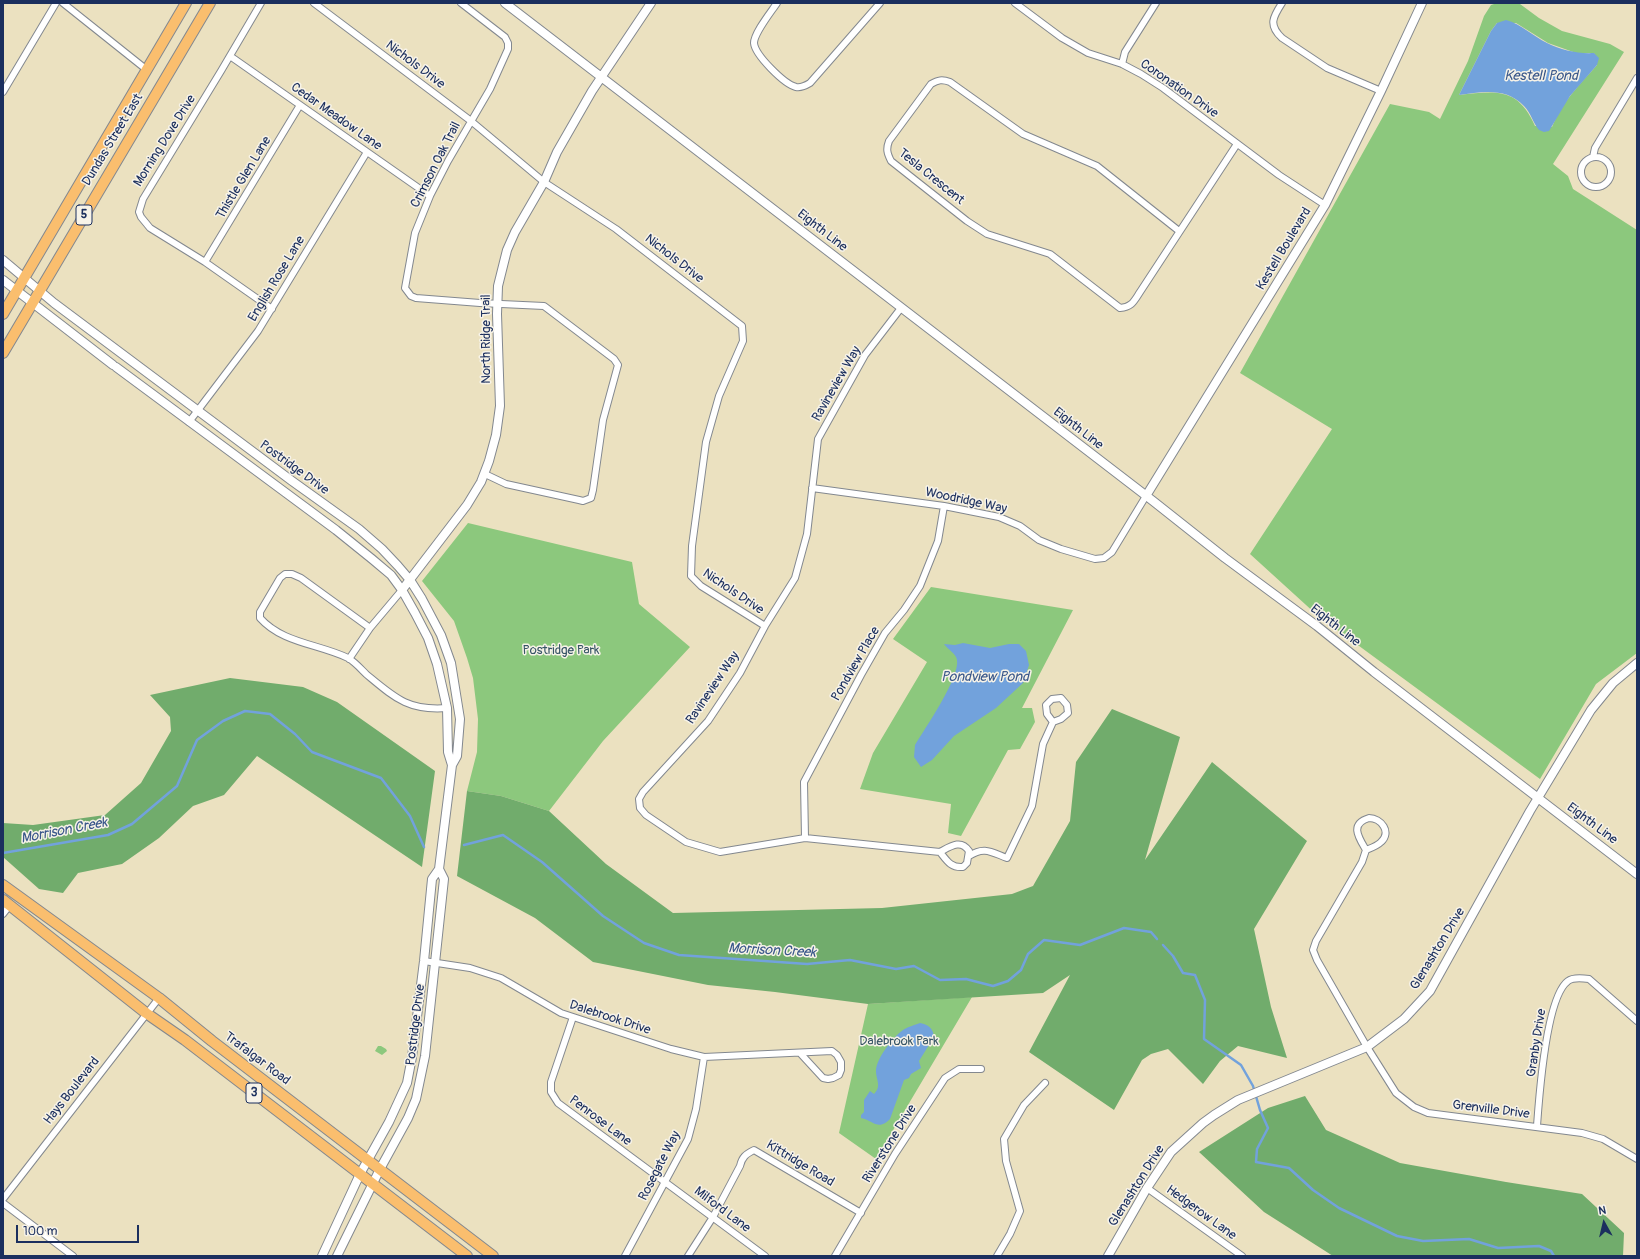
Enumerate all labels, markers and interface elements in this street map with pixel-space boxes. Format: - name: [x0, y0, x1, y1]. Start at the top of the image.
- street label: Nichols Drive: [382, 38, 448, 92]
- street label: Coronation Drive: [1137, 56, 1221, 122]
- water label: Kestell Pond: [1504, 68, 1578, 84]
- street label: Cedar Meadow Lane: [288, 80, 384, 154]
- street label: Dundas Street East: [79, 91, 147, 189]
- street label: Morning Dove Drive: [131, 92, 199, 190]
- street label: Crimson Oak Trail: [408, 119, 464, 211]
- street label: Thistle Glen Lane: [213, 134, 275, 222]
- street label: Tesla Crescent: [895, 146, 967, 208]
- road number: 5: [76, 205, 92, 225]
- street label: Kestell Boulevard: [1253, 205, 1315, 293]
- street label: Eighth Line: [794, 207, 850, 255]
- street label: Nichols Drive: [642, 231, 706, 287]
- street label: English Rose Lane: [245, 233, 309, 325]
- street label: North Ridge Trail: [479, 294, 495, 384]
- street label: Ravineview Way: [809, 344, 865, 424]
- street label: Eighth Line: [1050, 405, 1106, 453]
- street label: Postridge Drive: [256, 438, 332, 498]
- street label: Woodridge Way: [924, 485, 1008, 517]
- street label: Nichols Drive: [700, 566, 766, 618]
- street label: Eighth Line: [1307, 602, 1363, 650]
- street label: Pondview Place: [828, 624, 884, 704]
- park label: Postridge Park: [523, 643, 599, 659]
- street label: Ravineview Way: [683, 649, 743, 727]
- water label: Pondview Pond: [941, 669, 1029, 685]
- street label: Eighth Line: [1564, 800, 1620, 848]
- water label: Morrison Creek: [19, 814, 109, 848]
- street label: Glenashton Drive: [1407, 905, 1469, 993]
- water label: Morrison Creek: [728, 940, 816, 962]
- street label: Postridge Drive: [403, 983, 429, 1067]
- street label: Dalebrook Drive: [567, 998, 653, 1038]
- street label: Granby Drive: [1524, 1008, 1550, 1078]
- street label: Trafalgar Road: [221, 1029, 293, 1089]
- park label: Dalebrook Park: [859, 1034, 939, 1050]
- street label: Hays Boulevard: [41, 1054, 103, 1128]
- road number: 3: [246, 1083, 262, 1103]
- street label: Penrose Lane: [566, 1093, 634, 1149]
- street label: Grenville Drive: [1451, 1098, 1531, 1122]
- street label: Riverstone Drive: [860, 1102, 920, 1186]
- street label: Rosegate Way: [636, 1129, 684, 1203]
- street label: Kittridge Road: [763, 1138, 837, 1190]
- street label: Glenashton Drive: [1106, 1142, 1168, 1230]
- street label: Hedgerow Lane: [1163, 1182, 1239, 1244]
- street label: Milford Lane: [691, 1184, 753, 1236]
- north arrow: [1584, 1203, 1624, 1243]
- text: N: [1598, 1204, 1607, 1218]
- scale bar: [18, 1217, 141, 1243]
- text: 100 m: [23, 1224, 57, 1239]

